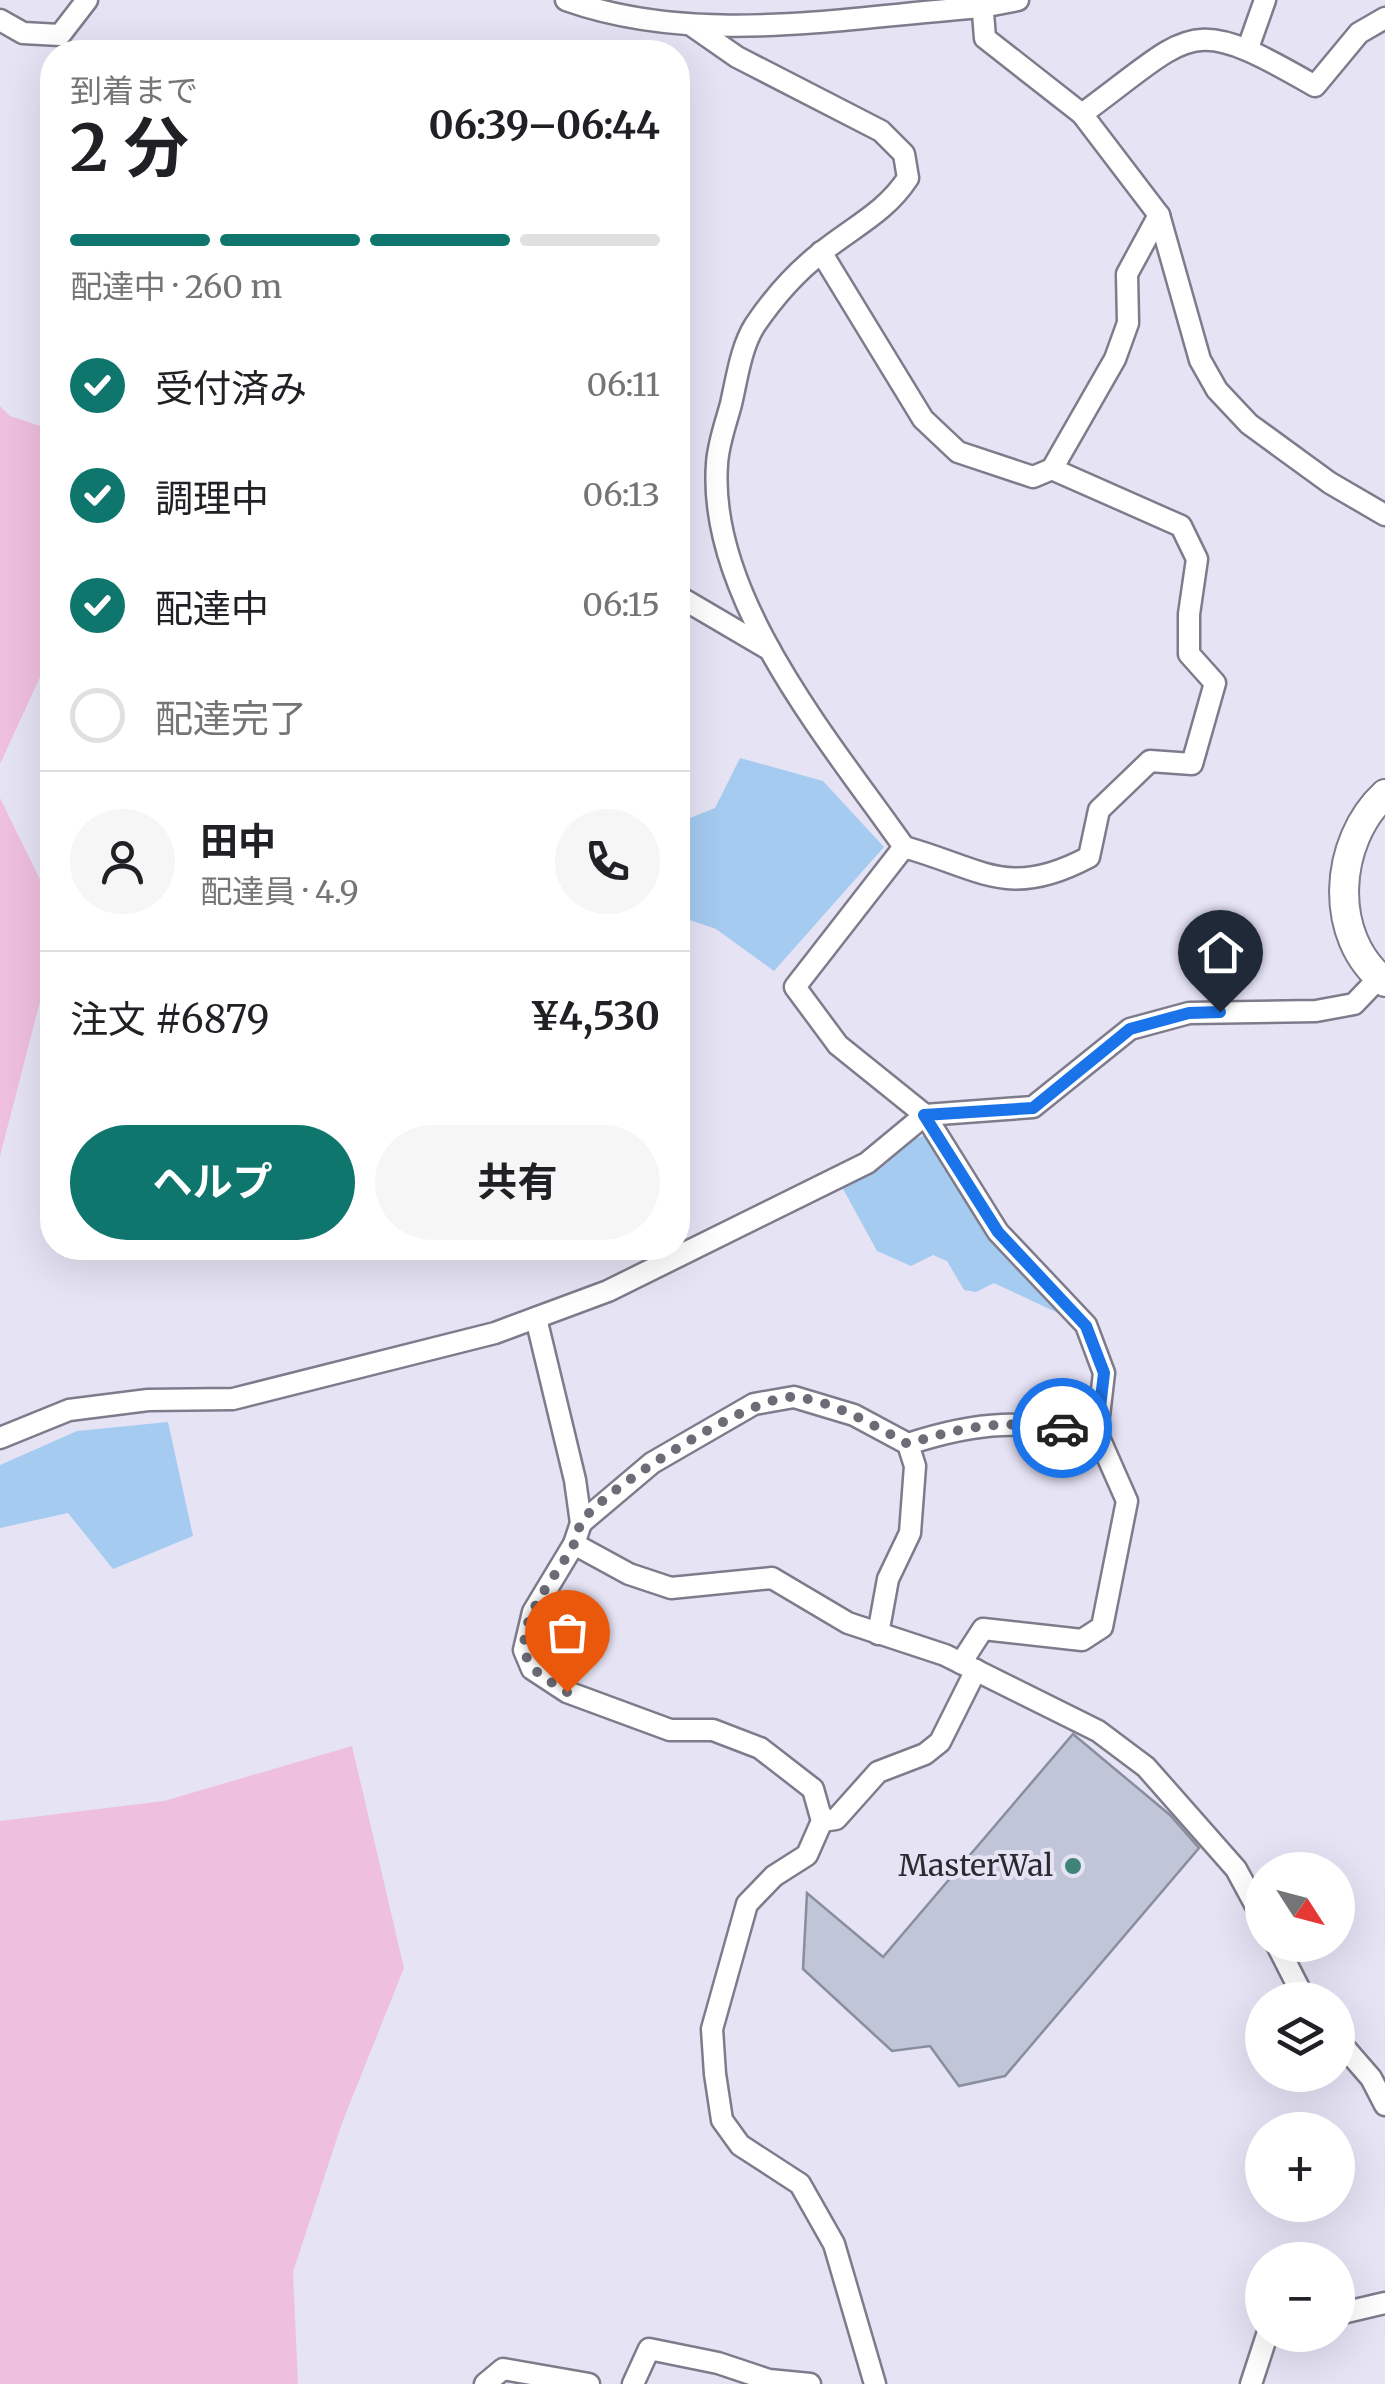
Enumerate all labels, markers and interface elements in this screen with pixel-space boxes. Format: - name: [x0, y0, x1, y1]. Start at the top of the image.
- text: 到着まで: [70, 71, 198, 111]
- text: 06:39–06:44: [429, 102, 660, 149]
- text: 2 分: [70, 107, 189, 189]
- text: 配達中 · 260 m: [70, 267, 282, 307]
- icon: check: [70, 358, 125, 413]
- text: 受付済み: [155, 365, 307, 412]
- text: 06:11: [586, 365, 660, 405]
- icon: check: [70, 468, 125, 523]
- text: 調理中: [155, 475, 269, 522]
- text: 06:13: [583, 475, 660, 515]
- icon: check: [70, 578, 125, 633]
- text: 配達中: [155, 585, 269, 632]
- text: 06:15: [582, 585, 660, 625]
- text: 配達完了: [155, 695, 307, 742]
- button: person: [70, 809, 175, 914]
- button: phone: [555, 809, 660, 914]
- text: 田中: [200, 818, 276, 865]
- text: 配達員 · 4.9: [200, 872, 359, 912]
- pin: [1178, 910, 1263, 1013]
- icon: home: [1193, 925, 1248, 980]
- text: ¥4,530: [530, 993, 660, 1040]
- text: 注文 #6879: [70, 996, 270, 1043]
- button: ヘルプ: [70, 1125, 355, 1240]
- button: 共有: [375, 1125, 660, 1240]
- courier: [1012, 1378, 1112, 1478]
- icon: car: [1035, 1401, 1090, 1456]
- pin: [525, 1590, 610, 1693]
- icon: bag: [540, 1605, 595, 1660]
- place label: MasterWal: [899, 1846, 1053, 1884]
- north arrow: [1245, 1852, 1355, 1962]
- map controls: [1245, 1852, 1355, 2352]
- marker: MasterWal: [1062, 1855, 1084, 1877]
- button: layers: [1245, 1982, 1355, 2092]
- button: +: [1245, 2112, 1355, 2222]
- button: −: [1245, 2242, 1355, 2352]

